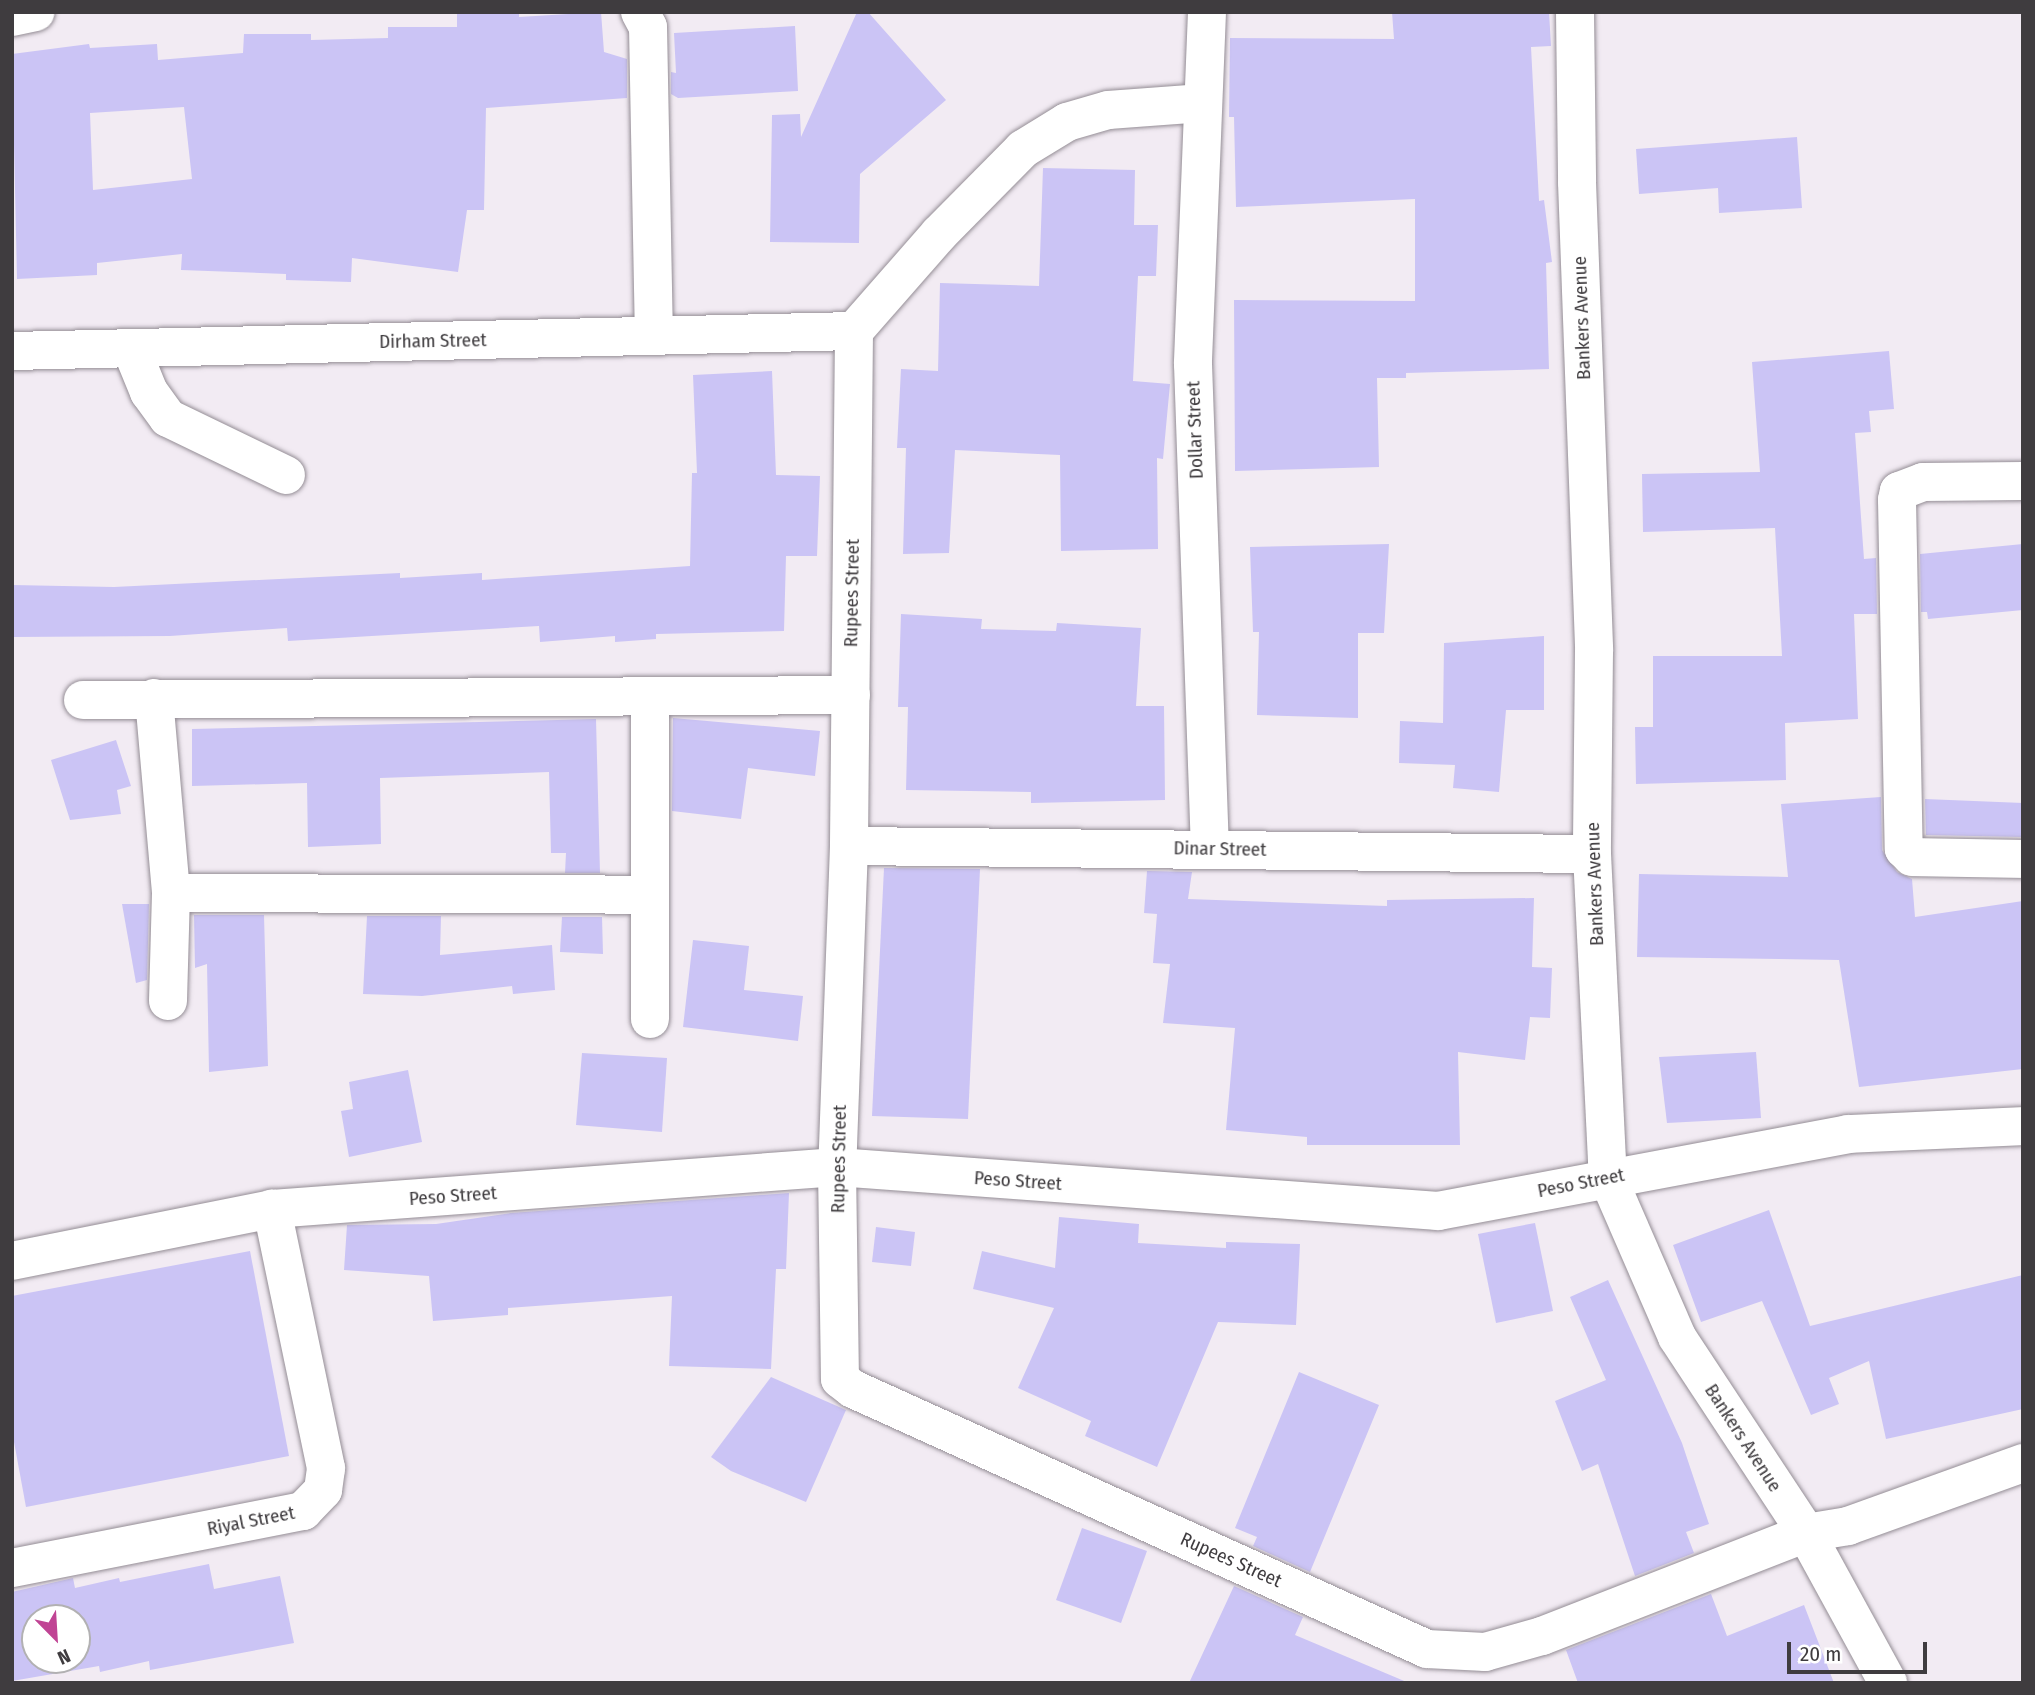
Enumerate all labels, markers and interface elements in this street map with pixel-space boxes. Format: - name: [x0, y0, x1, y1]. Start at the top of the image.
- street label: Bankers Avenue: [1568, 256, 1596, 380]
- street label: Dirham Street: [379, 329, 487, 353]
- street label: Dollar Street: [1182, 381, 1208, 479]
- street label: Rupees Street: [840, 539, 864, 647]
- street label: Bankers Avenue: [1581, 822, 1609, 946]
- street label: Dinar Street: [1173, 837, 1267, 861]
- street label: Rupees Street: [827, 1105, 851, 1213]
- street label: Peso Street: [1536, 1163, 1626, 1203]
- street label: Peso Street: [973, 1167, 1063, 1195]
- street label: Peso Street: [408, 1182, 498, 1210]
- street label: Bankers Avenue: [1700, 1380, 1786, 1496]
- street label: Riyal Street: [205, 1501, 297, 1541]
- street label: Rupees Street: [1177, 1528, 1285, 1592]
- north arrow: [21, 1604, 91, 1674]
- scale bar: [1790, 1628, 1930, 1672]
- text: 20 m: [1800, 1641, 1841, 1667]
- text: N: [54, 1644, 74, 1670]

